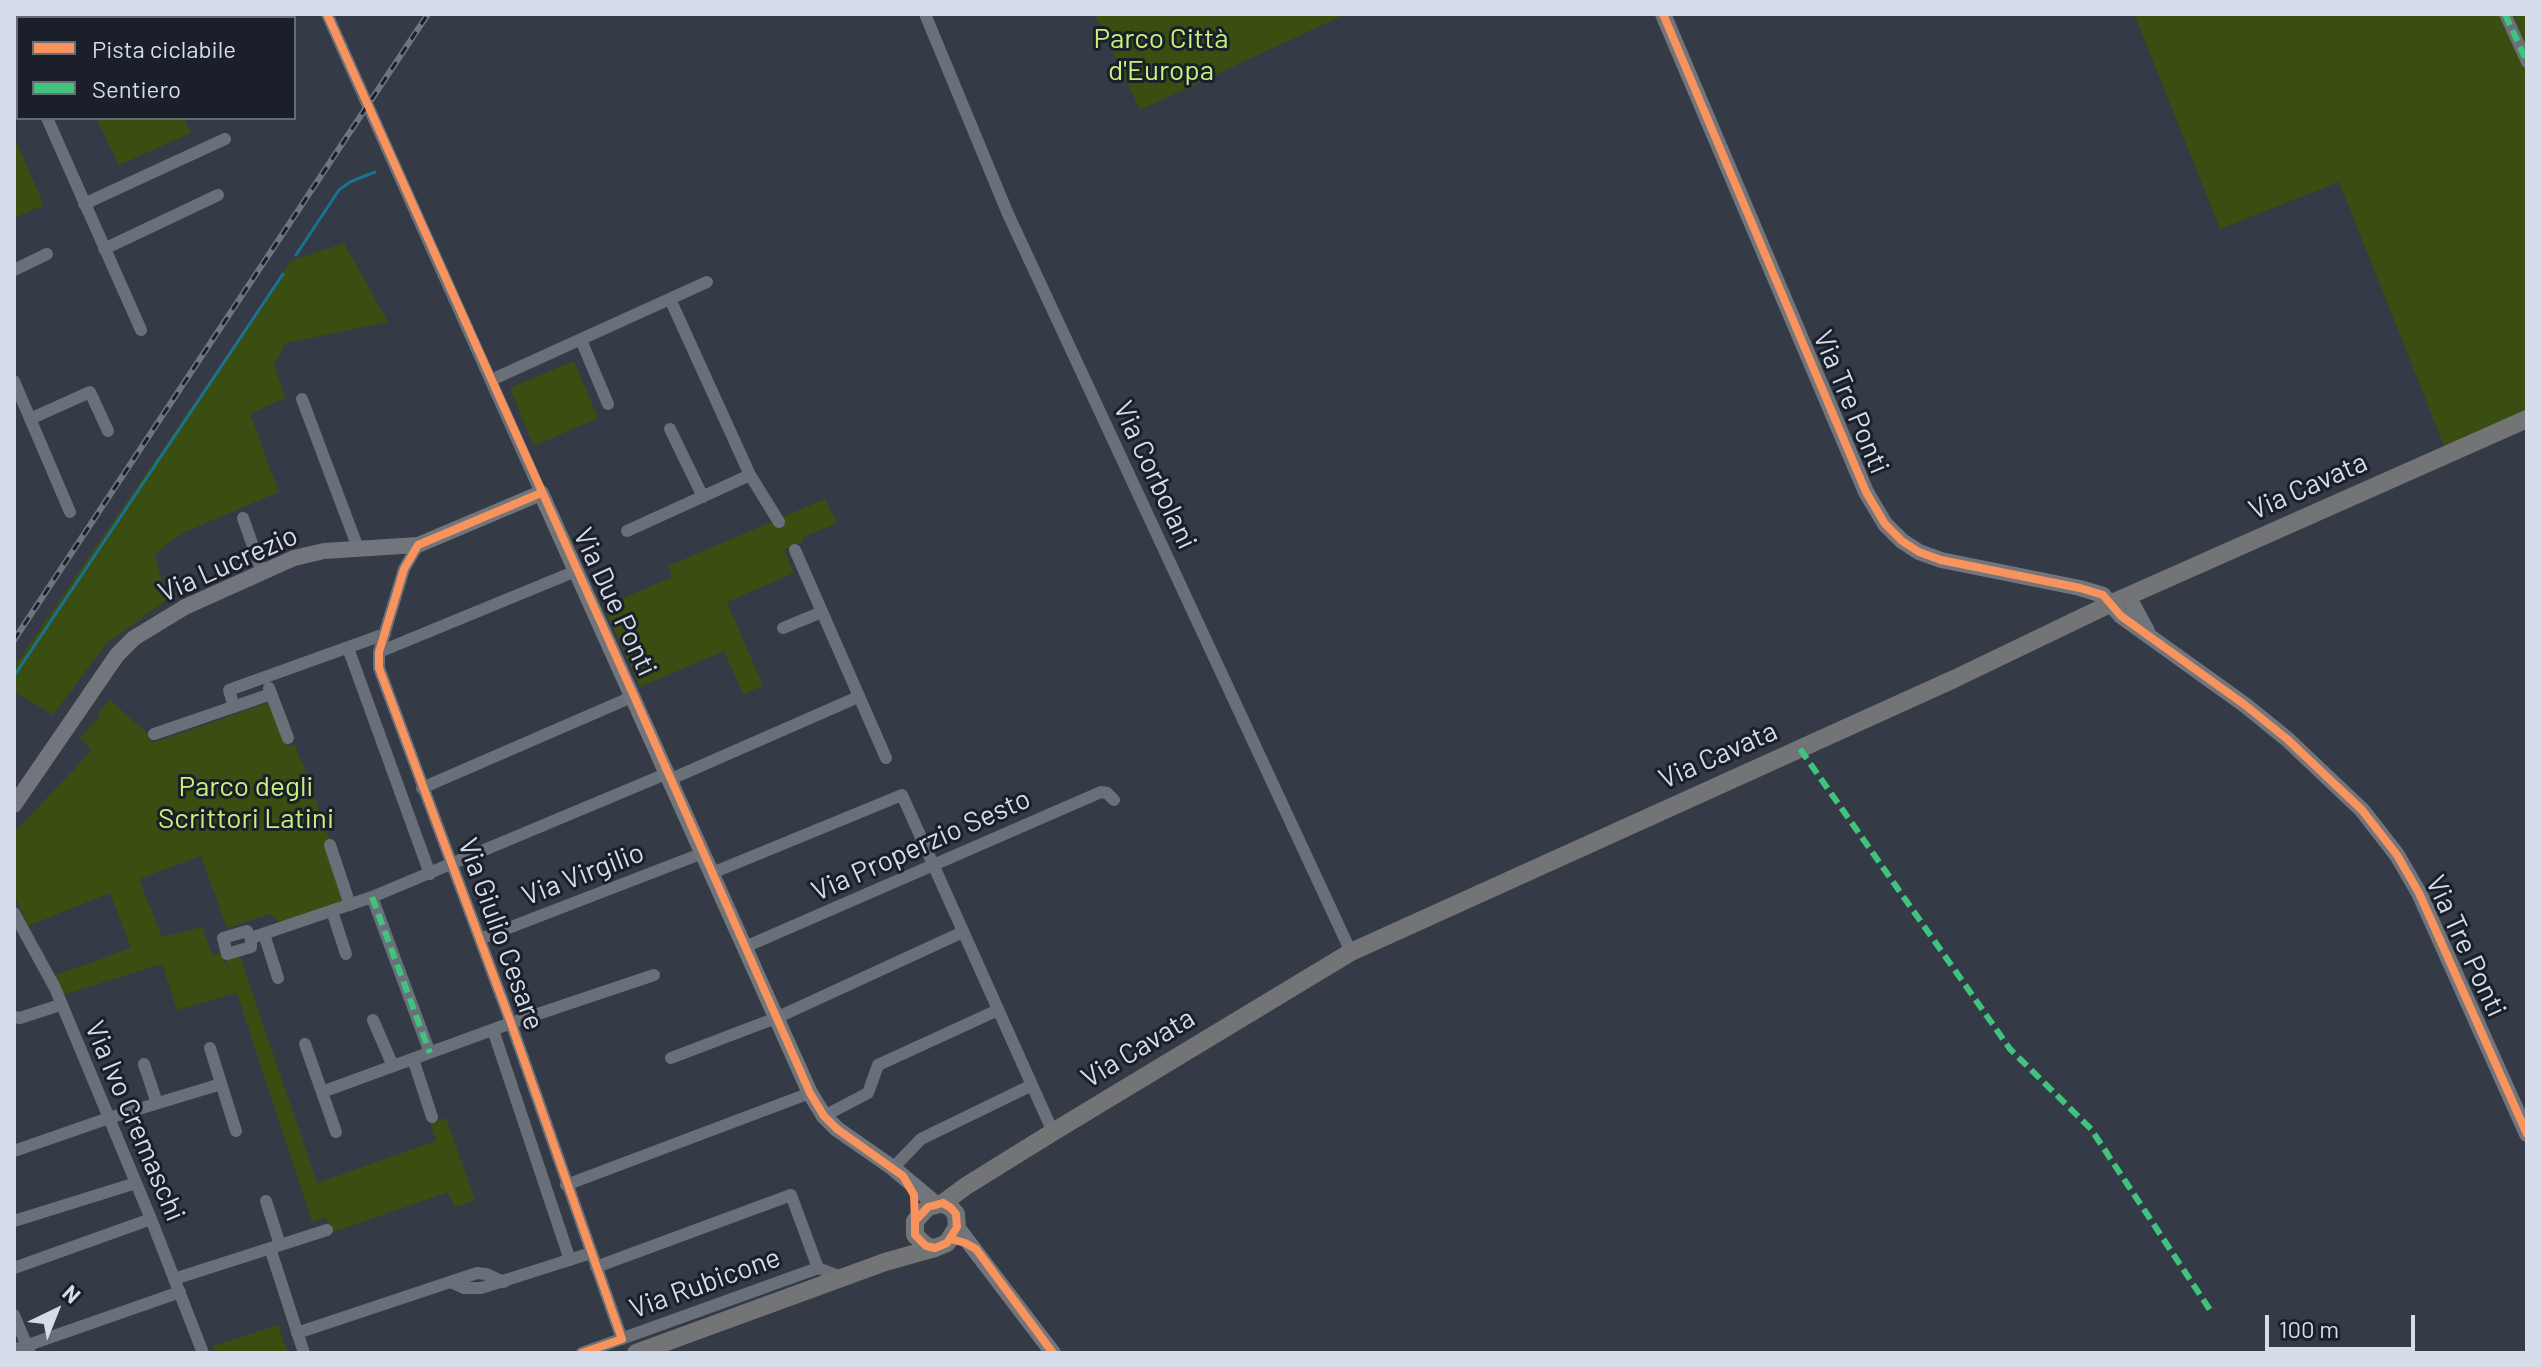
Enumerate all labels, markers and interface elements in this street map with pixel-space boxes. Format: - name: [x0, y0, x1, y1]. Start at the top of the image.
- legend: [16, 16, 296, 120]
- park label: Parco Città d'Europa: [1094, 22, 1228, 88]
- text: Pista ciclabile: [92, 34, 236, 63]
- text: Sentiero: [92, 74, 181, 103]
- street label: Via Tre Ponti: [1806, 325, 1896, 479]
- street label: Via Corbolani: [1106, 396, 1204, 554]
- street label: Via Cavata: [2244, 445, 2372, 527]
- street label: Via Lucrezio: [153, 518, 303, 610]
- street label: Via Due Ponti: [566, 523, 664, 681]
- street label: Via Cavata: [1654, 714, 1782, 796]
- park label: Parco degli Scrittori Latini: [158, 770, 334, 836]
- street label: Via Properzio Sesto: [806, 782, 1036, 908]
- street label: Via Giulio Cesare: [451, 833, 551, 1035]
- street label: Via Virgilio: [517, 835, 649, 913]
- street label: Via Tre Ponti: [2419, 870, 2513, 1022]
- street label: Via Cavata: [1075, 1001, 1201, 1095]
- street label: Via Ivo Cremaschi: [78, 1016, 192, 1226]
- street label: Via Rubicone: [625, 1240, 785, 1326]
- north arrow: [16, 1271, 96, 1351]
- text: N: [58, 1279, 87, 1308]
- scale bar: [2269, 1299, 2419, 1349]
- text: 100 m: [2279, 1314, 2339, 1343]

